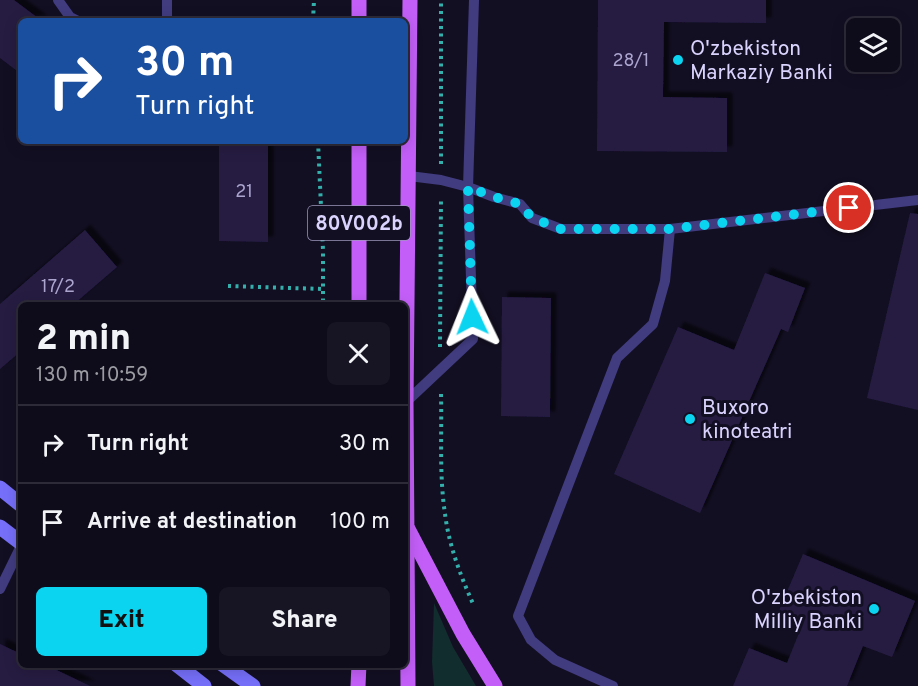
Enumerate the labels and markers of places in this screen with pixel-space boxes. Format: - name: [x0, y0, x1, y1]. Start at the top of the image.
- place label: O'zbekiston Markaziy Banki: [690, 36, 833, 87]
- marker: O'zbekiston Markaziy Banki: [671, 53, 685, 67]
- pin: [823, 182, 874, 233]
- place label: Buxoro kinoteatri: [702, 395, 792, 446]
- marker: Buxoro kinoteatri: [683, 412, 697, 426]
- place label: O'zbekiston Milliy Banki: [751, 585, 862, 636]
- marker: O'zbekiston Milliy Banki: [867, 602, 881, 616]

